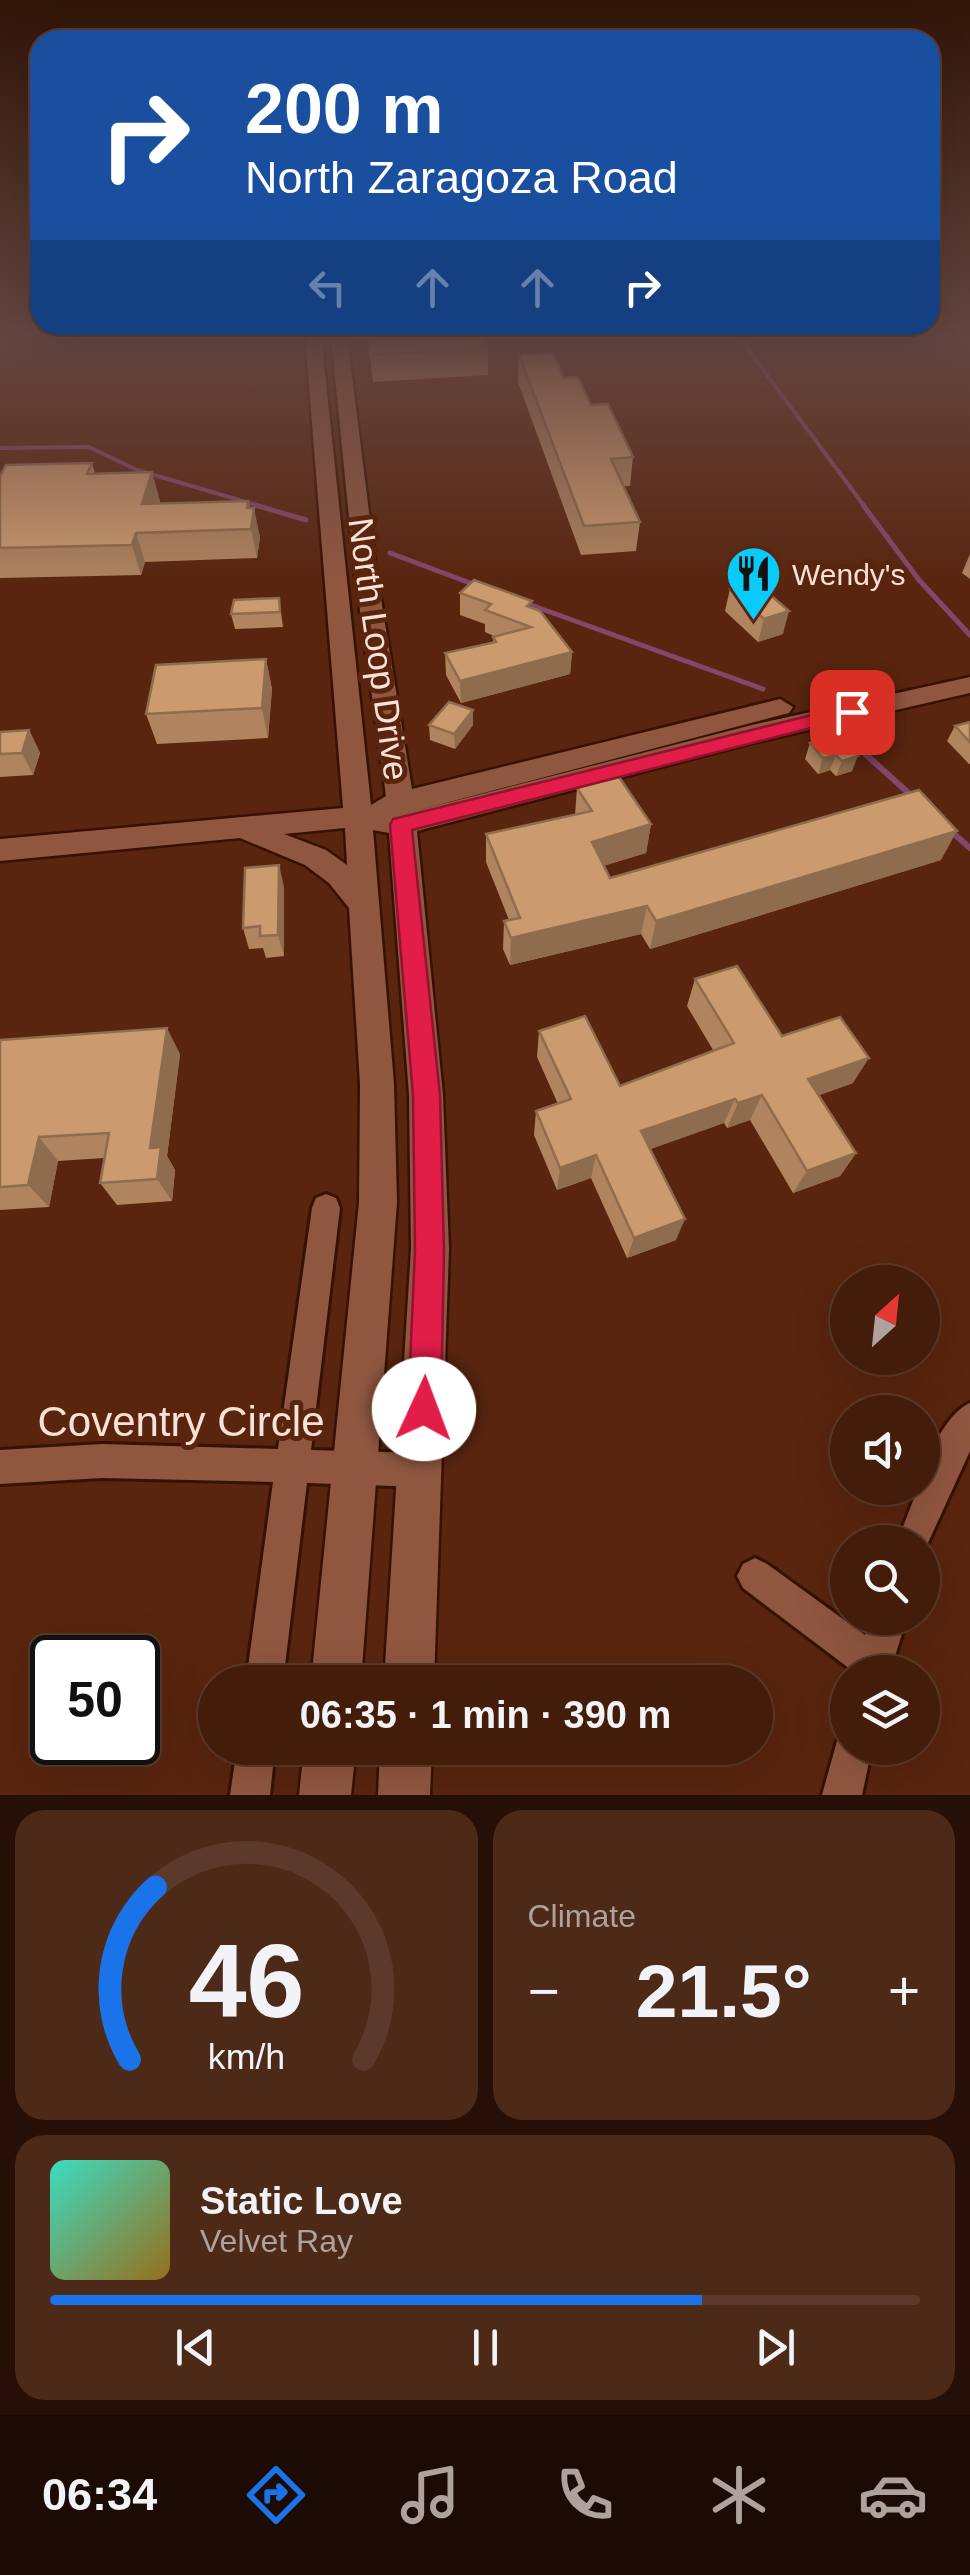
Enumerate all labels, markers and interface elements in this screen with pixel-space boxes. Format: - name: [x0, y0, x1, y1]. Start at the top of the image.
- icon: right: [80, 70, 210, 200]
- text: 200 m: [245, 70, 443, 148]
- text: North Zaragoza Road: [245, 152, 678, 203]
- icon: left: [300, 260, 355, 315]
- icon: ahead: [405, 260, 460, 315]
- icon: ahead: [510, 260, 565, 315]
- icon: right: [615, 260, 670, 315]
- street label: North Loop Drive: [341, 515, 417, 783]
- restaurant icon: Wendy's: [723, 544, 783, 623]
- place label: Wendy's: [792, 558, 906, 591]
- pin: [810, 670, 895, 755]
- icon: arrive: [825, 685, 880, 740]
- north arrow: [830, 1265, 940, 1375]
- map controls: [830, 1265, 940, 1765]
- position arrow: [372, 1357, 476, 1461]
- button: sound: [830, 1395, 940, 1505]
- street label: Coventry Circle: [37, 1398, 325, 1445]
- button: search: [830, 1525, 940, 1635]
- speed limit sign: 50: [30, 1635, 160, 1765]
- button: layers: [830, 1655, 940, 1765]
- text: 06:35 · 1 min · 390 m: [300, 1694, 671, 1736]
- text: Climate: [528, 1898, 636, 1934]
- text: 46: [188, 1923, 304, 2039]
- text: 21.5°: [636, 1949, 812, 2033]
- text: −: [528, 1960, 560, 2022]
- text: +: [888, 1960, 920, 2022]
- text: km/h: [208, 2037, 285, 2077]
- text: Static Love: [200, 2180, 403, 2222]
- text: Velvet Ray: [200, 2223, 353, 2259]
- icon: previous: [168, 2320, 223, 2375]
- icon: pause: [458, 2320, 513, 2375]
- icon: next: [748, 2320, 803, 2375]
- icon: directions: [241, 2460, 311, 2530]
- icon: music: [395, 2460, 465, 2530]
- icon: phone: [550, 2460, 620, 2530]
- icon: climate: [704, 2460, 774, 2530]
- icon: car: [858, 2460, 928, 2530]
- text: 06:34: [42, 2469, 157, 2520]

